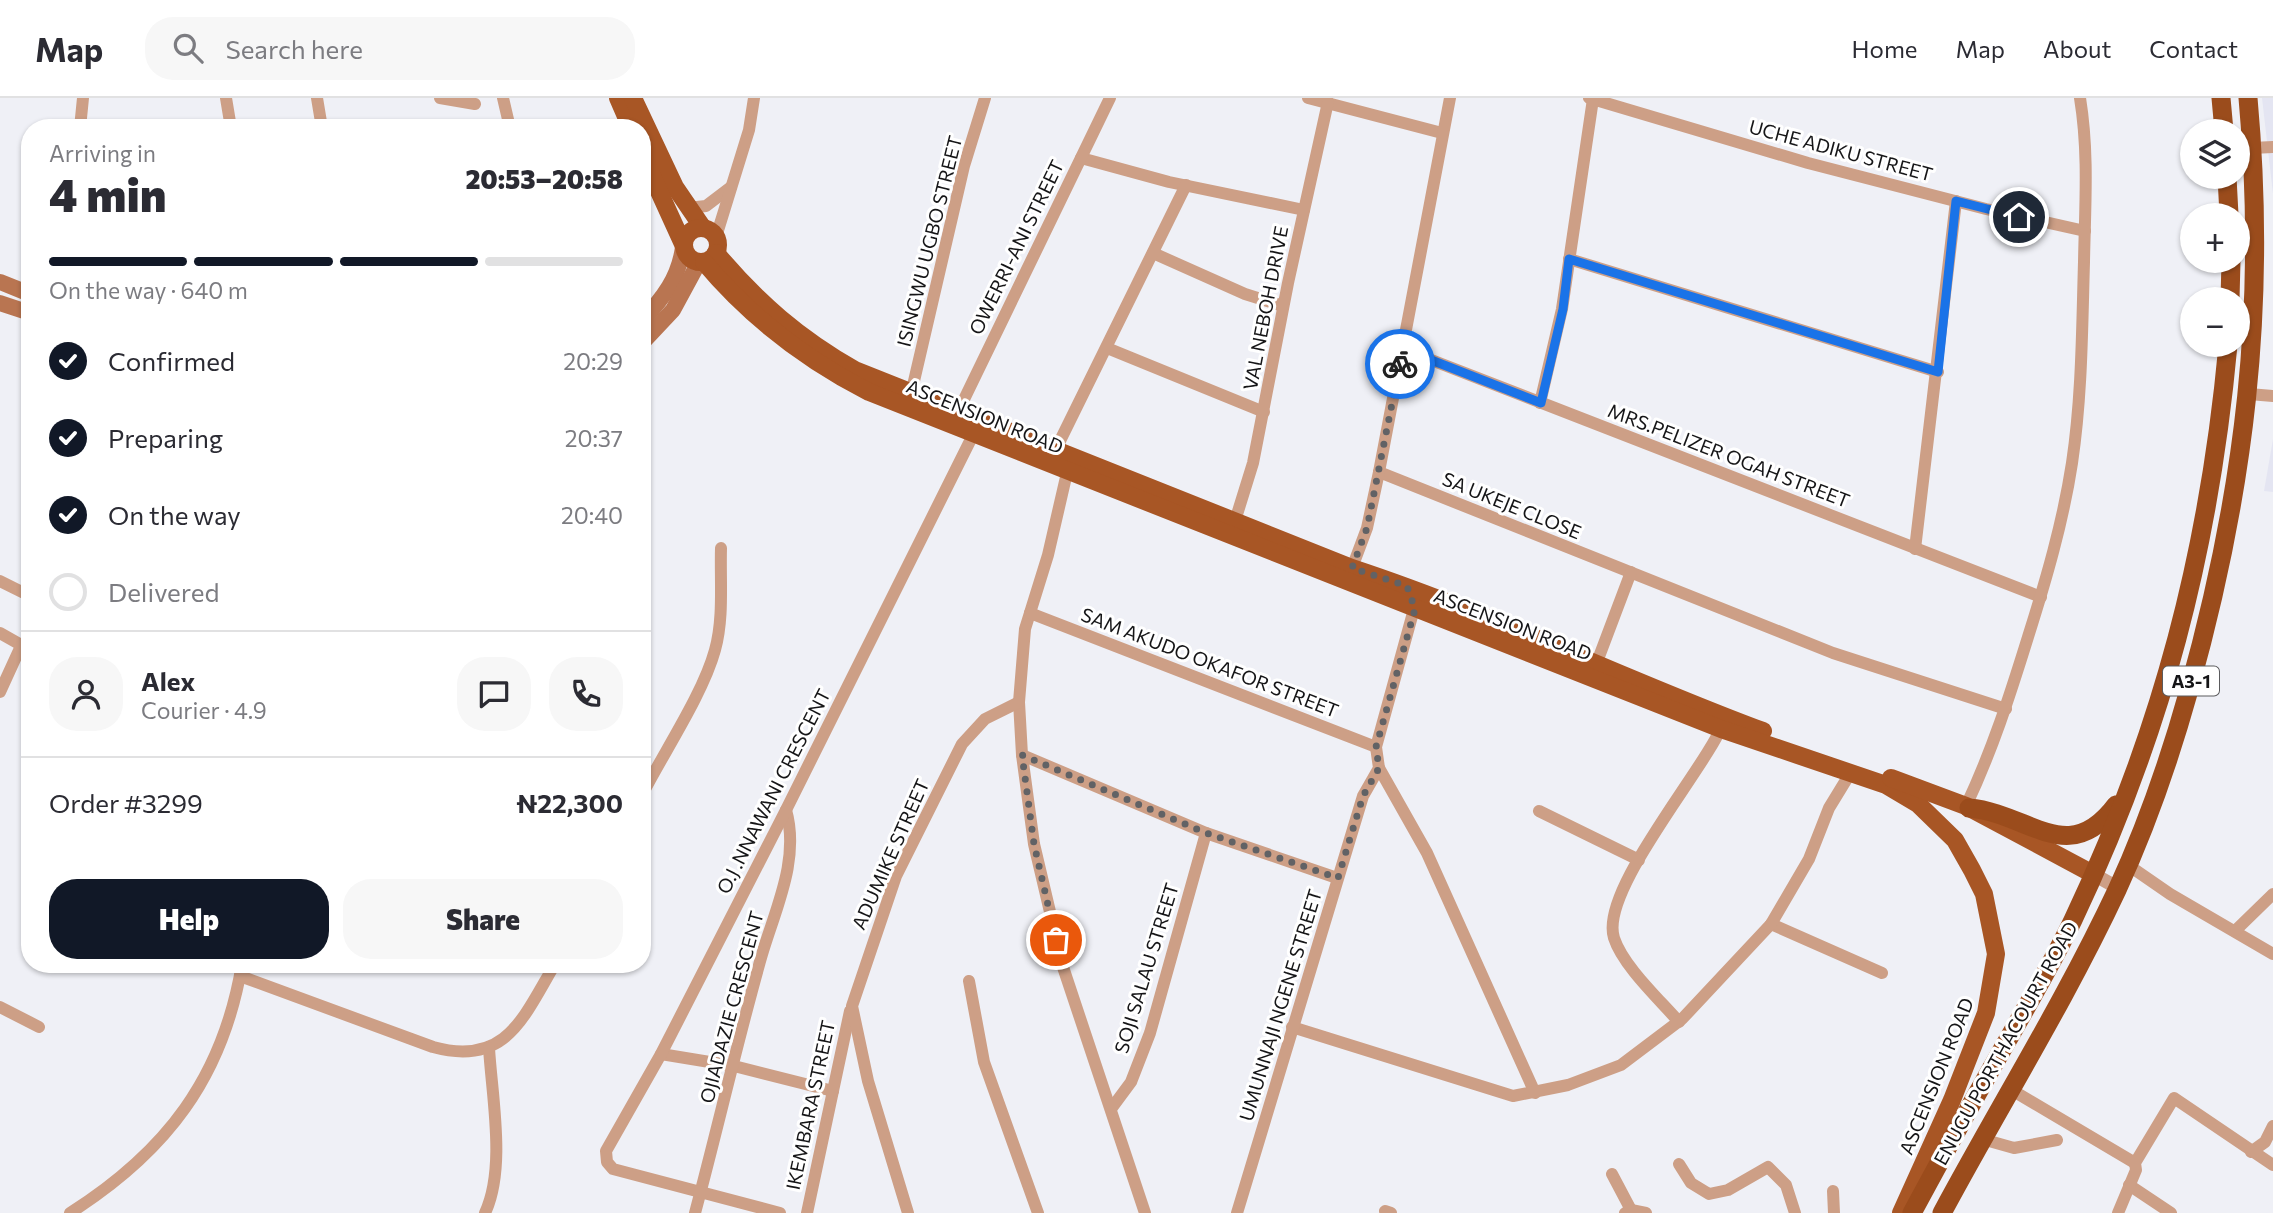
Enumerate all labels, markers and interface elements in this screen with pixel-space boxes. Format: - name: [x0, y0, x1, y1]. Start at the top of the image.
- search box: [145, 17, 635, 80]
- text: Map: [35, 28, 103, 69]
- icon: search: [169, 29, 207, 67]
- text: Search here: [225, 33, 363, 64]
- text: Home: [1852, 34, 1918, 63]
- text: Map: [1956, 34, 2005, 63]
- text: About: [2043, 34, 2111, 63]
- text: Contact: [2149, 34, 2238, 63]
- street label: UCHE ADIKU STREET: [1747, 114, 1935, 186]
- map controls: [2180, 119, 2250, 357]
- button: layers: [2180, 119, 2250, 189]
- street label: ISINGWU UGBO STREET: [892, 133, 966, 349]
- text: Arriving in: [49, 139, 156, 167]
- street label: OWERRI-ANI STREET: [964, 156, 1068, 338]
- text: 20:53–20:58: [465, 163, 623, 194]
- text: 4 min: [49, 165, 167, 221]
- pin: [1989, 187, 2049, 247]
- icon: home: [2000, 198, 2038, 236]
- button: +: [2180, 203, 2250, 273]
- street label: VAL NEBOH DRIVE: [1238, 224, 1292, 392]
- text: On the way · 640 m: [49, 276, 248, 304]
- button: −: [2180, 287, 2250, 357]
- courier: [1365, 329, 1435, 399]
- icon: check: [49, 342, 87, 380]
- text: Confirmed: [108, 345, 235, 376]
- icon: bike: [1381, 345, 1419, 383]
- text: 20:29: [563, 347, 623, 375]
- street label: ASCENSION ROAD: [903, 374, 1067, 458]
- street label: MRS.PELIZER OGAH STREET: [1605, 398, 1853, 512]
- icon: check: [49, 419, 87, 457]
- text: Preparing: [108, 422, 223, 453]
- text: 20:37: [565, 424, 623, 452]
- street label: SA UKEJE CLOSE: [1439, 467, 1585, 543]
- icon: check: [49, 496, 87, 534]
- text: On the way: [108, 499, 241, 530]
- text: 20:40: [561, 501, 623, 529]
- text: Delivered: [108, 576, 219, 607]
- street label: ASCENSION ROAD: [1431, 583, 1595, 665]
- street label: SAM AKUDO OKAFOR STREET: [1078, 602, 1342, 722]
- button: person: [49, 657, 123, 731]
- button: chat: [457, 657, 531, 731]
- button: phone: [549, 657, 623, 731]
- text: Alex: [141, 665, 195, 696]
- road number: A3-1: [2163, 666, 2219, 696]
- street label: O.J .NNAWANI CRESCENT: [711, 685, 835, 897]
- text: Courier · 4.9: [141, 696, 267, 724]
- street label: ADUMIKE STREET: [846, 775, 934, 933]
- text: Order #3299: [49, 787, 203, 818]
- text: ₦22,300: [516, 787, 623, 818]
- button: Help: [49, 879, 329, 959]
- button: Share: [343, 879, 623, 959]
- street label: SOJI SALAU STREET: [1109, 880, 1183, 1056]
- street label: UMUNNAJI NGENE STREET: [1234, 886, 1326, 1124]
- street label: OJIADAZIE CRESCENT: [694, 908, 768, 1106]
- pin: [1026, 910, 1086, 970]
- street label: ENUGU PORTHACOURT ROAD: [1928, 917, 2082, 1169]
- icon: bag: [1037, 921, 1075, 959]
- street label: ASCENSION ROAD: [1894, 994, 1978, 1158]
- street label: IKEMBARA STREET: [781, 1018, 839, 1192]

